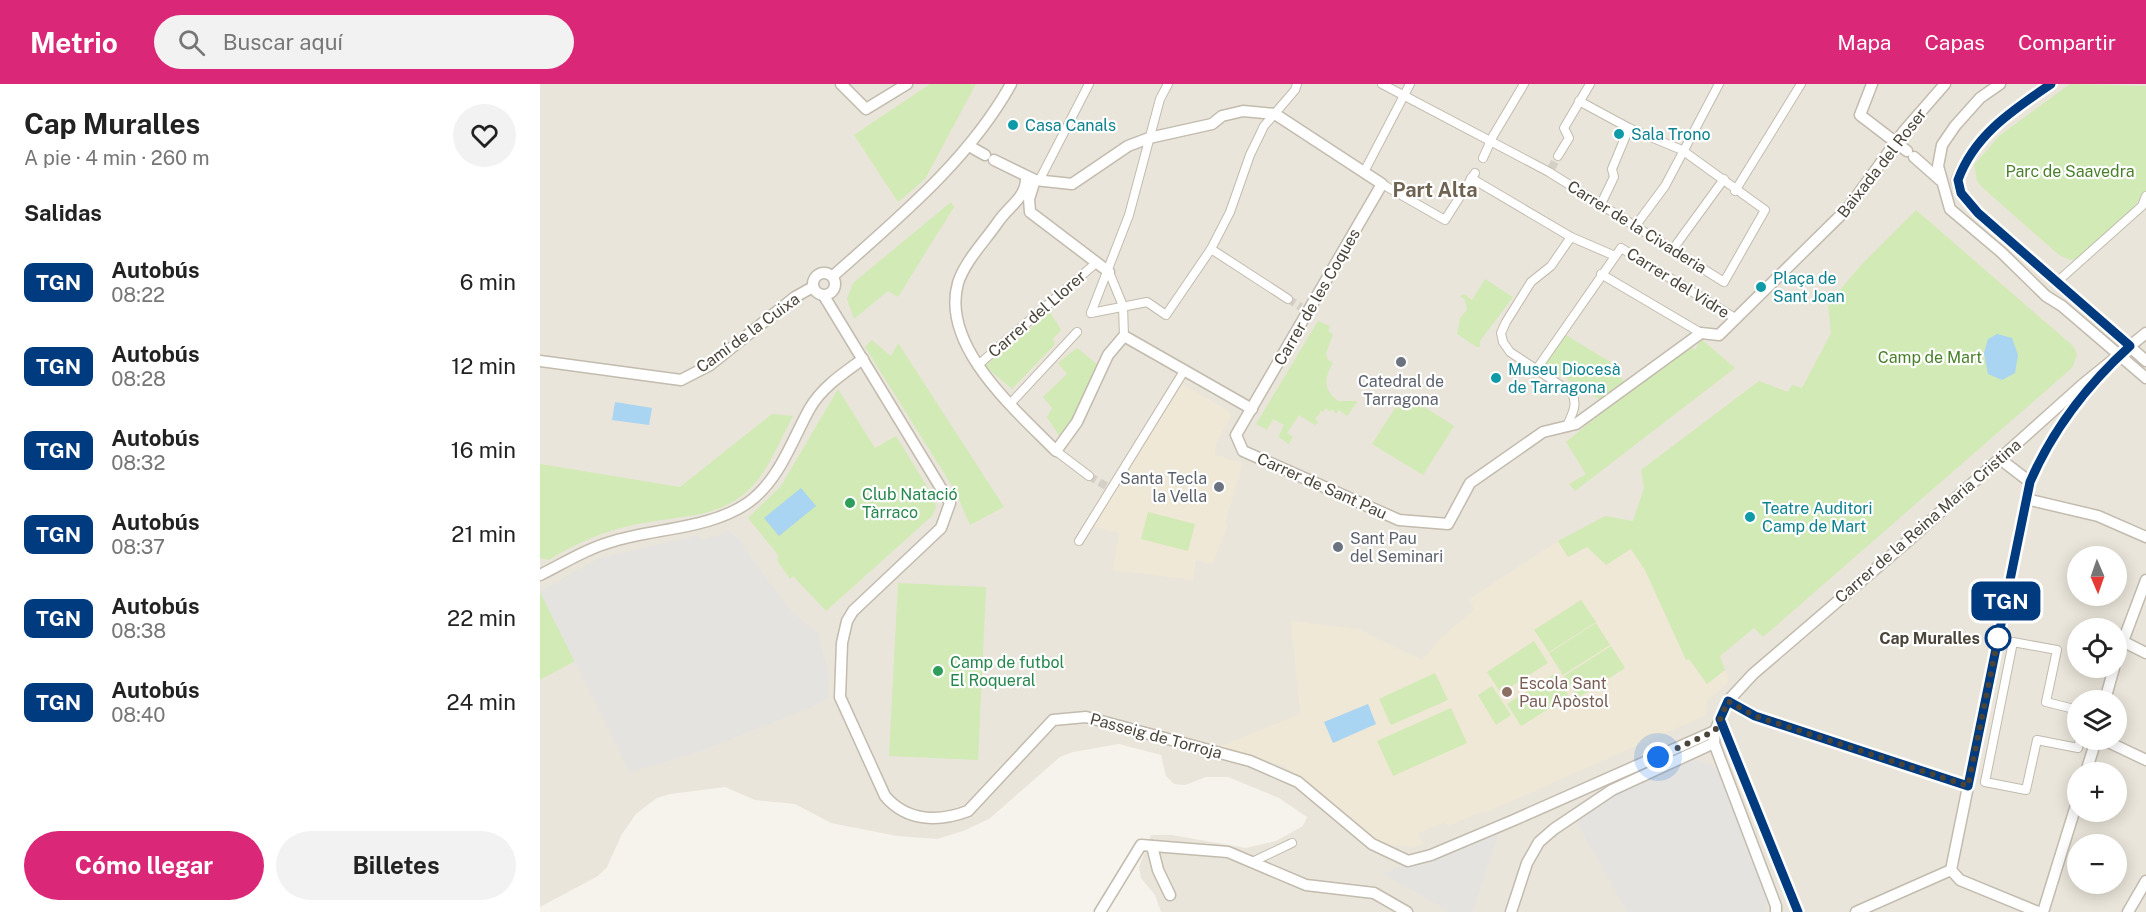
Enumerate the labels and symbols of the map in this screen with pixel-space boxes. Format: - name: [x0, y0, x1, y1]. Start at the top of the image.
- street label: Baixada del Roser: [1833, 105, 1931, 221]
- place label: Casa Canals: [1025, 116, 1116, 135]
- marker: Casa Canals: [1006, 118, 1020, 132]
- place label: Sala Trono: [1631, 125, 1710, 144]
- marker: Sala Trono: [1612, 127, 1626, 141]
- park label: Parc de Saavedra: [2005, 162, 2135, 181]
- street label: Carrer de la Civaderia: [1564, 176, 1710, 278]
- district label: Part Alta: [1392, 178, 1478, 202]
- street label: Carrer de les Coques: [1270, 225, 1364, 369]
- street label: Carrer del Vidre: [1623, 244, 1733, 322]
- street label: Carrer del Llorer: [984, 267, 1090, 361]
- place label: Plaça de Sant Joan: [1773, 269, 1845, 306]
- marker: Plaça de Sant Joan: [1754, 280, 1768, 294]
- street label: Camí de la Cuixa: [693, 289, 803, 377]
- park label: Camp de Mart: [1878, 348, 1982, 367]
- marker: Catedral de Tarragona: [1394, 355, 1408, 369]
- place label: Museu Diocesà de Tarragona: [1508, 360, 1621, 397]
- marker: Museu Diocesà de Tarragona: [1489, 371, 1503, 385]
- place label: Catedral de Tarragona: [1358, 372, 1444, 409]
- street label: Carrer de la Reina Maria Cristina: [1831, 435, 2025, 607]
- street label: Carrer de Sant Pau: [1254, 449, 1390, 523]
- place label: Santa Tecla la Vella: [1120, 469, 1207, 506]
- marker: Santa Tecla la Vella: [1212, 480, 1226, 494]
- place label: Club Natació Tàrraco: [862, 485, 957, 522]
- marker: Club Natació Tàrraco: [843, 496, 857, 510]
- place label: Teatre Auditori Camp de Mart: [1762, 499, 1872, 536]
- marker: Teatre Auditori Camp de Mart: [1743, 510, 1757, 524]
- place label: Sant Pau del Seminari: [1350, 529, 1443, 566]
- marker: Sant Pau del Seminari: [1331, 540, 1345, 554]
- north arrow: [2067, 546, 2127, 606]
- line badge: TGN: [1972, 582, 2040, 620]
- marker: Cap Muralles: [1985, 625, 2011, 651]
- place label: Cap Muralles: [1879, 629, 1980, 648]
- place label: Camp de futbol El Roqueral: [950, 653, 1065, 690]
- marker: Camp de futbol El Roqueral: [931, 664, 945, 678]
- place label: Escola Sant Pau Apòstol: [1519, 674, 1609, 711]
- marker: Escola Sant Pau Apòstol: [1500, 685, 1514, 699]
- street label: Passeig de Torroja: [1088, 709, 1224, 763]
- your location: [1643, 742, 1673, 772]

